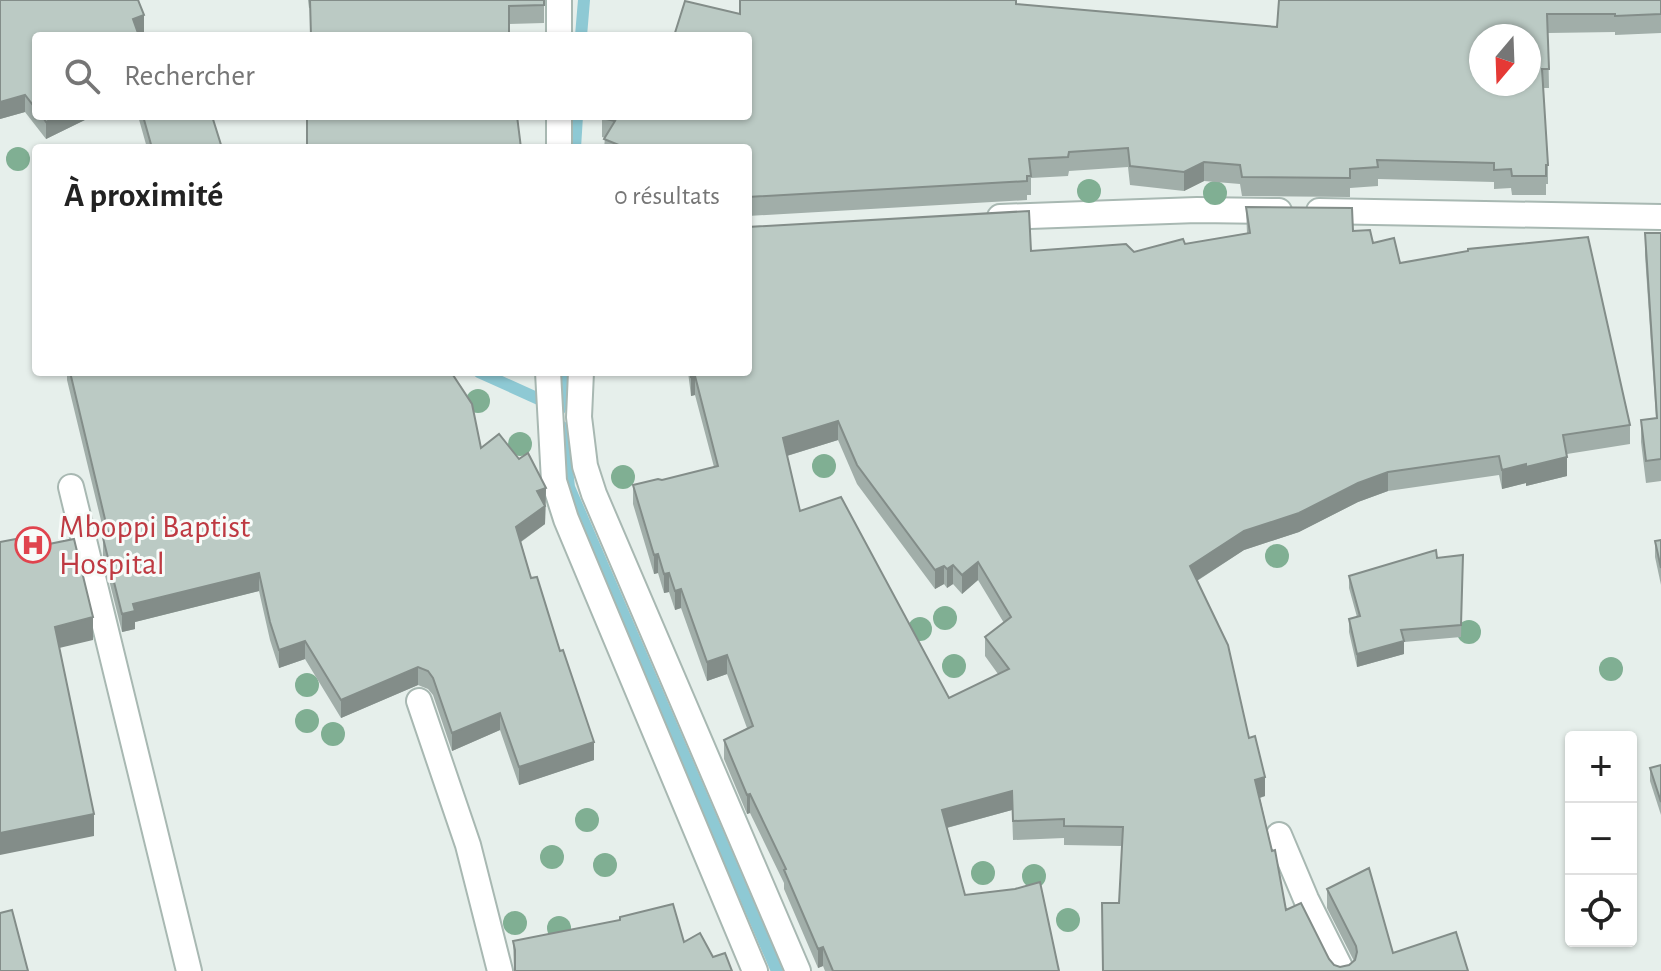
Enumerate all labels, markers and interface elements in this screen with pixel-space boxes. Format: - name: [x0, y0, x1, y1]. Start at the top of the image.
- north arrow: [1469, 24, 1541, 96]
- search box: [32, 32, 752, 120]
- icon: search: [60, 54, 104, 98]
- text: Rechercher: [124, 61, 255, 91]
- text: À proximité: [64, 179, 223, 213]
- text: 0 résultats: [614, 183, 720, 209]
- place label: Mboppi Baptist Hospital: [59, 511, 250, 580]
- hospital icon: Mboppi Baptist Hospital: [14, 526, 52, 564]
- map controls: [1565, 731, 1637, 947]
- button: +: [1565, 731, 1637, 803]
- button: −: [1565, 803, 1637, 875]
- button: locate: [1565, 875, 1637, 947]

